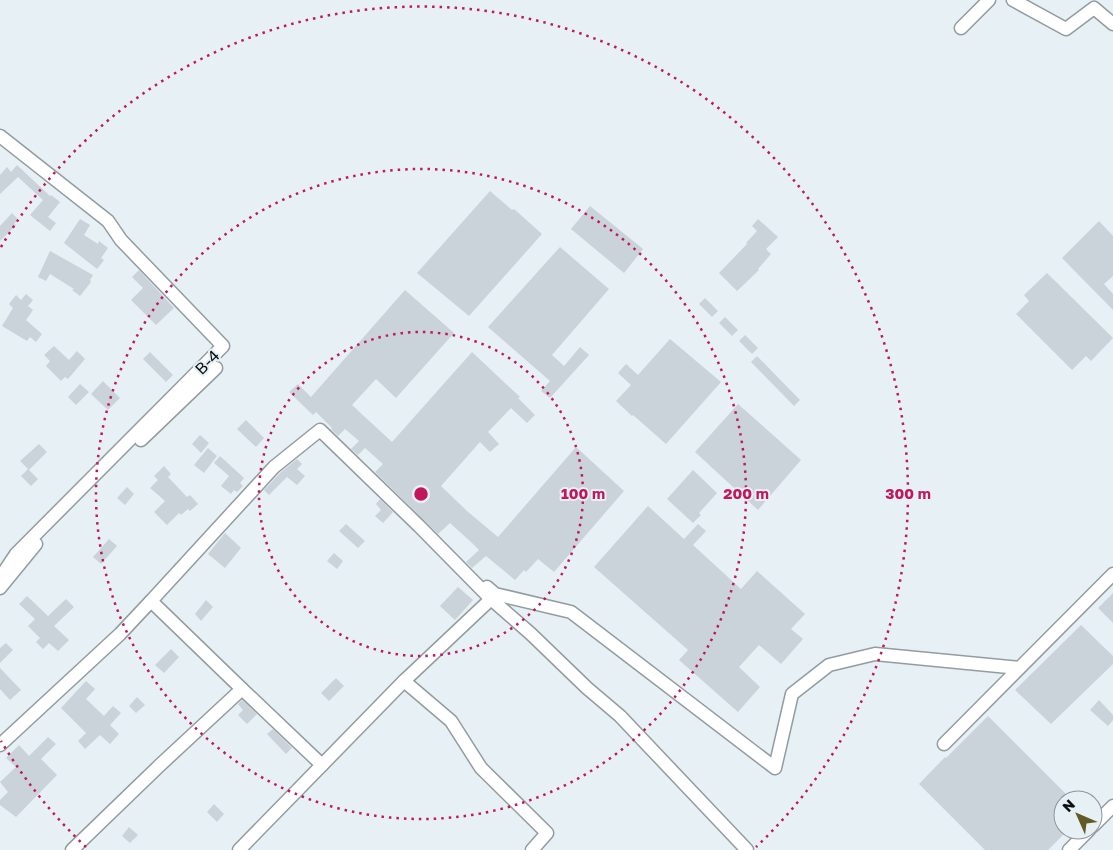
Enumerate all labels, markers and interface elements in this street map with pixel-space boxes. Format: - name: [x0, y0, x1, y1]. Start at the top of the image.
- street label: B-4: [191, 346, 223, 378]
- text: 100 m: [561, 484, 605, 502]
- text: 200 m: [723, 484, 769, 502]
- text: 300 m: [885, 484, 931, 502]
- centre of rings: [412, 485, 430, 503]
- north arrow: [1053, 790, 1103, 840]
- text: N: [1059, 796, 1078, 815]

